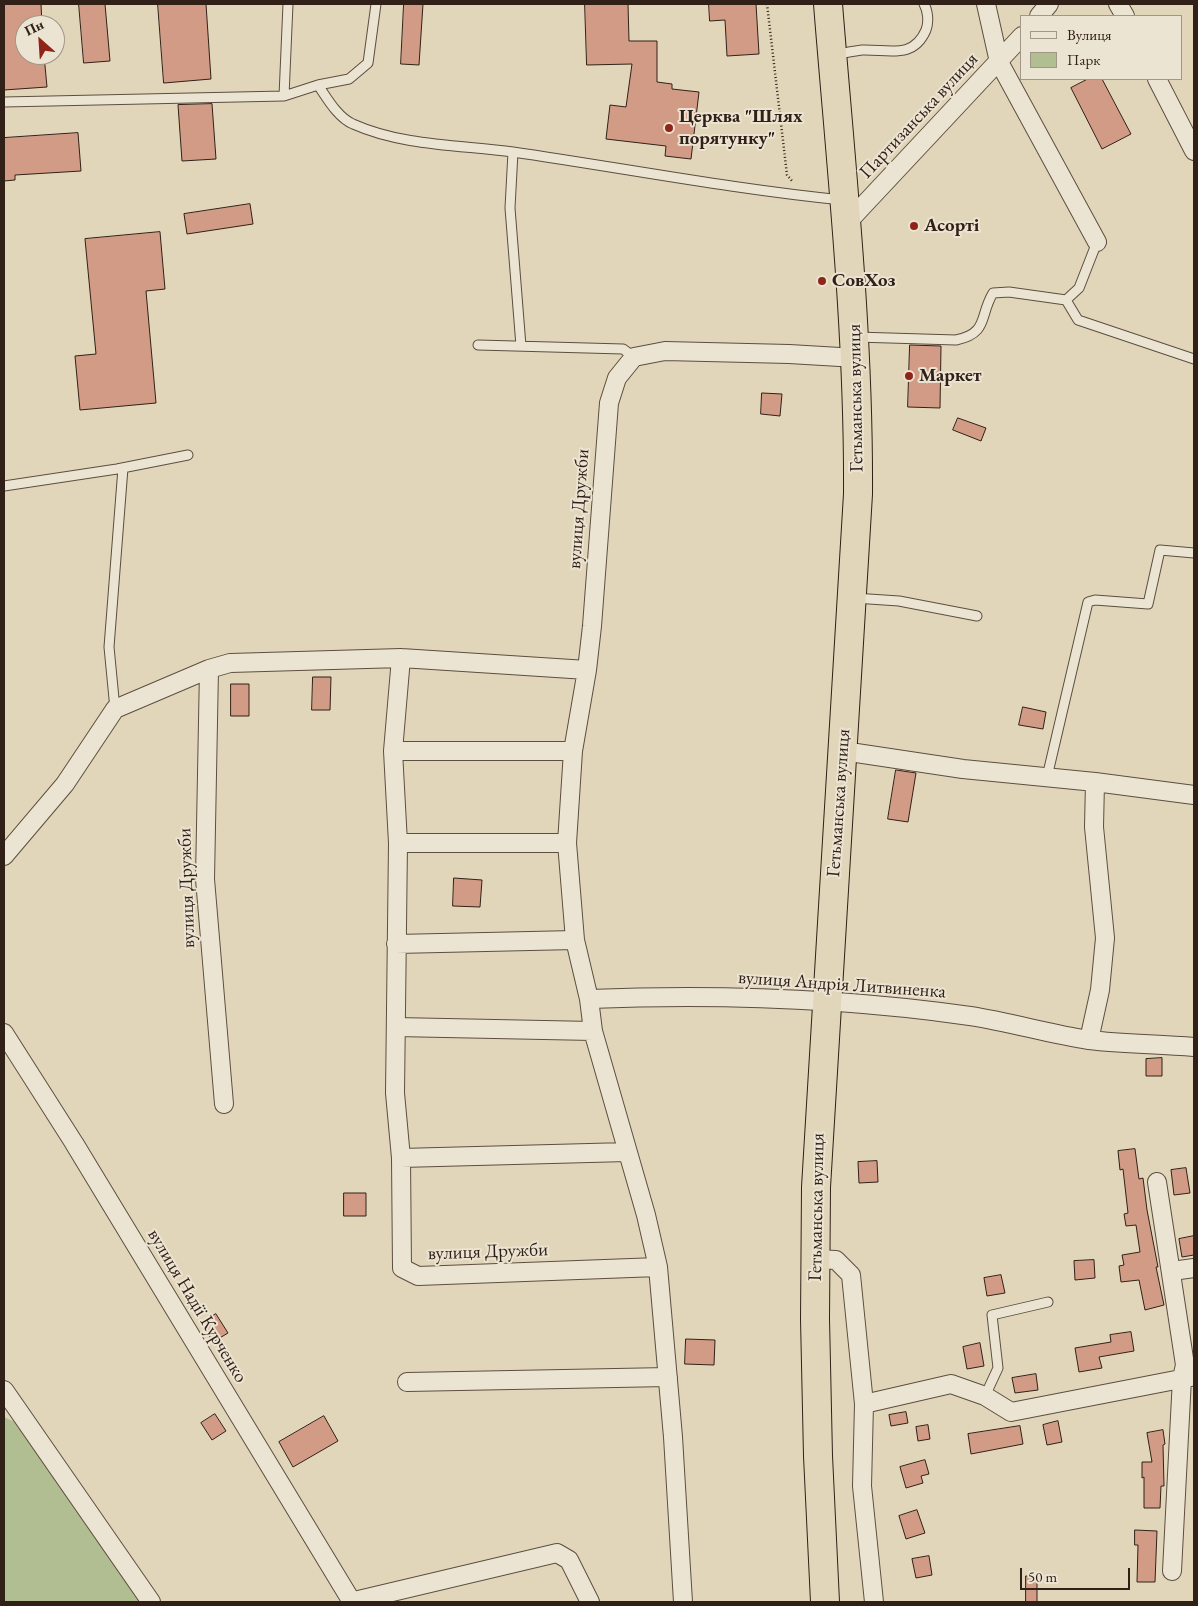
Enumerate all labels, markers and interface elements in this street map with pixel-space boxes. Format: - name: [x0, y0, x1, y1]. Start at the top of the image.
- north arrow: [15, 15, 65, 65]
- text: Пн: [21, 15, 46, 40]
- legend: [1020, 15, 1183, 80]
- text: Вулиця: [1067, 25, 1112, 44]
- street label: Партизанська вулиця: [855, 48, 983, 184]
- text: Парк: [1067, 50, 1100, 69]
- place label: Церква "Шлях порятунку": [679, 106, 803, 150]
- marker: Церква "Шлях порятунку": [663, 122, 675, 134]
- place label: Асорті: [924, 215, 979, 237]
- marker: Асорті: [908, 220, 920, 232]
- place label: СовХоз: [832, 270, 896, 292]
- marker: СовХоз: [816, 275, 828, 287]
- street label: Гетьманська вулиця: [843, 324, 869, 472]
- place label: Маркет: [919, 365, 982, 387]
- marker: Маркет: [903, 370, 915, 382]
- street label: вулиця Дружби: [563, 448, 595, 570]
- street label: Гетьманська вулиця: [822, 728, 856, 878]
- street label: вулиця Дружби: [174, 827, 200, 949]
- street label: вулиця Андрія Литвиненка: [737, 966, 947, 1004]
- street label: Гетьманська вулиця: [804, 1133, 830, 1281]
- street label: вулиця Надії Курченко: [142, 1225, 252, 1387]
- street label: вулиця Дружби: [427, 1239, 549, 1265]
- scale bar: [1023, 1558, 1133, 1590]
- text: 50 m: [1028, 1567, 1057, 1586]

